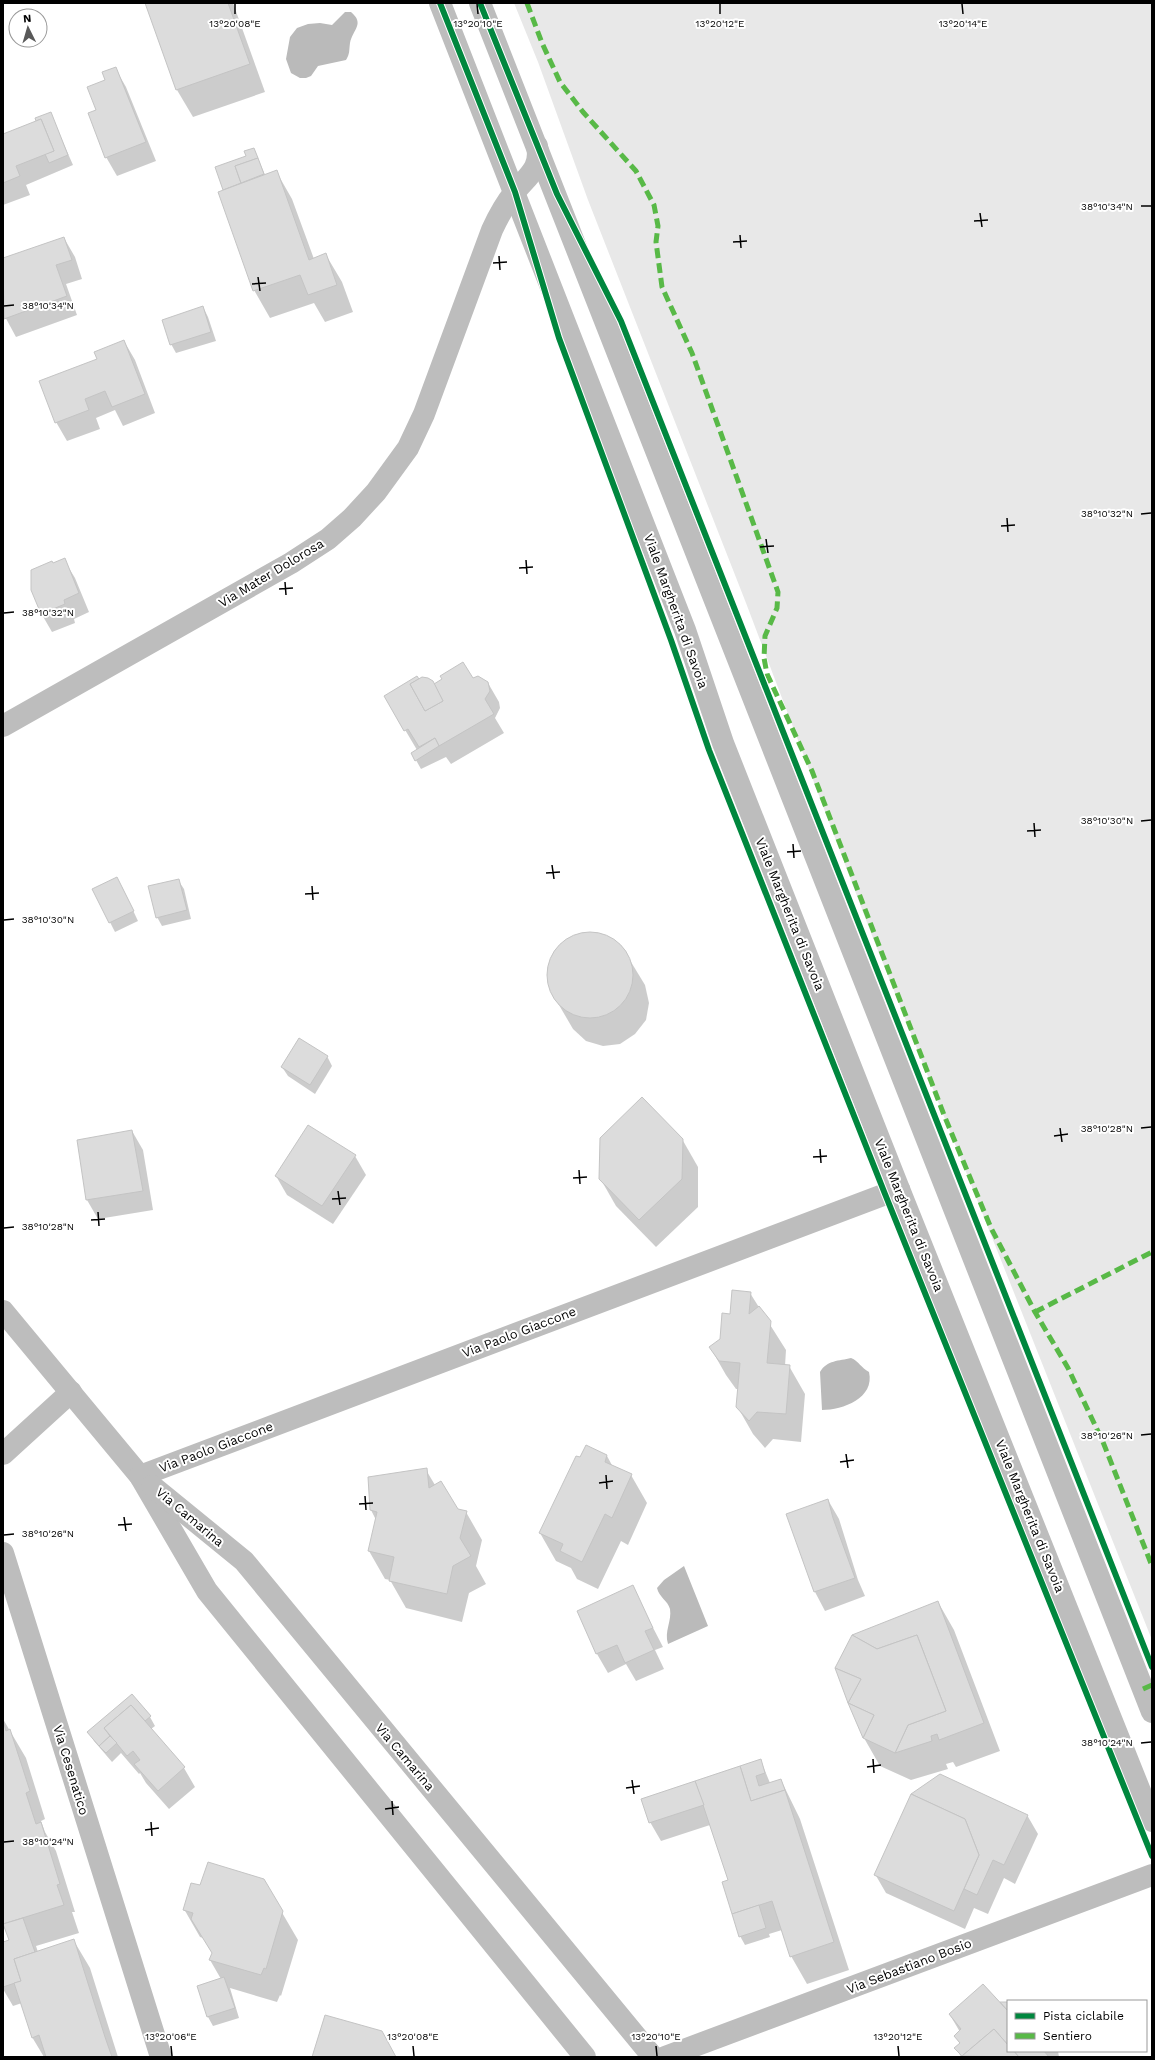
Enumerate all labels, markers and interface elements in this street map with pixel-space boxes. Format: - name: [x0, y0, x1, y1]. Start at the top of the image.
- north arrow: [8, 8, 48, 48]
- text: N: [23, 12, 32, 25]
- text: 13°20'08"E: [209, 18, 261, 29]
- text: 13°20'10"E: [453, 18, 503, 29]
- text: 13°20'12"E: [696, 18, 744, 29]
- text: 13°20'14"E: [939, 18, 987, 29]
- text: 38°10'34"N: [1081, 201, 1133, 212]
- text: 38°10'34"N: [22, 300, 74, 311]
- text: 38°10'32"N: [1081, 508, 1133, 519]
- street label: Viale Margherita di Savoia: [641, 532, 711, 691]
- street label: Via Mater Dolorosa: [216, 535, 327, 610]
- text: 38°10'32"N: [22, 607, 74, 618]
- text: 38°10'30"N: [1081, 815, 1133, 826]
- street label: Viale Margherita di Savoia: [752, 835, 828, 993]
- text: 38°10'30"N: [22, 914, 74, 925]
- text: 38°10'28"N: [1081, 1123, 1133, 1134]
- street label: Viale Margherita di Savoia: [871, 1136, 947, 1294]
- text: 38°10'28"N: [22, 1221, 74, 1232]
- street label: Via Paolo Giaccone: [460, 1303, 578, 1361]
- street label: Via Paolo Giaccone: [157, 1418, 275, 1476]
- text: 38°10'26"N: [1081, 1430, 1133, 1441]
- street label: Viale Margherita di Savoia: [992, 1437, 1068, 1595]
- street label: Via Camarina: [153, 1484, 227, 1550]
- text: 38°10'26"N: [22, 1528, 74, 1539]
- street label: Via Camarina: [372, 1720, 438, 1794]
- street label: Via Cesenatico: [50, 1723, 92, 1817]
- text: 38°10'24"N: [1081, 1737, 1133, 1748]
- text: 38°10'24"N: [22, 1836, 74, 1847]
- street label: Via Sebastiano Bosio: [844, 1935, 974, 1997]
- legend: [1007, 2000, 1147, 2052]
- text: Pista ciclabile: [1043, 2009, 1124, 2023]
- text: Sentiero: [1043, 2029, 1092, 2043]
- text: 13°20'06"E: [145, 2031, 197, 2042]
- text: 13°20'08"E: [387, 2031, 439, 2042]
- text: 13°20'10"E: [631, 2031, 681, 2042]
- text: 13°20'12"E: [874, 2031, 922, 2042]

